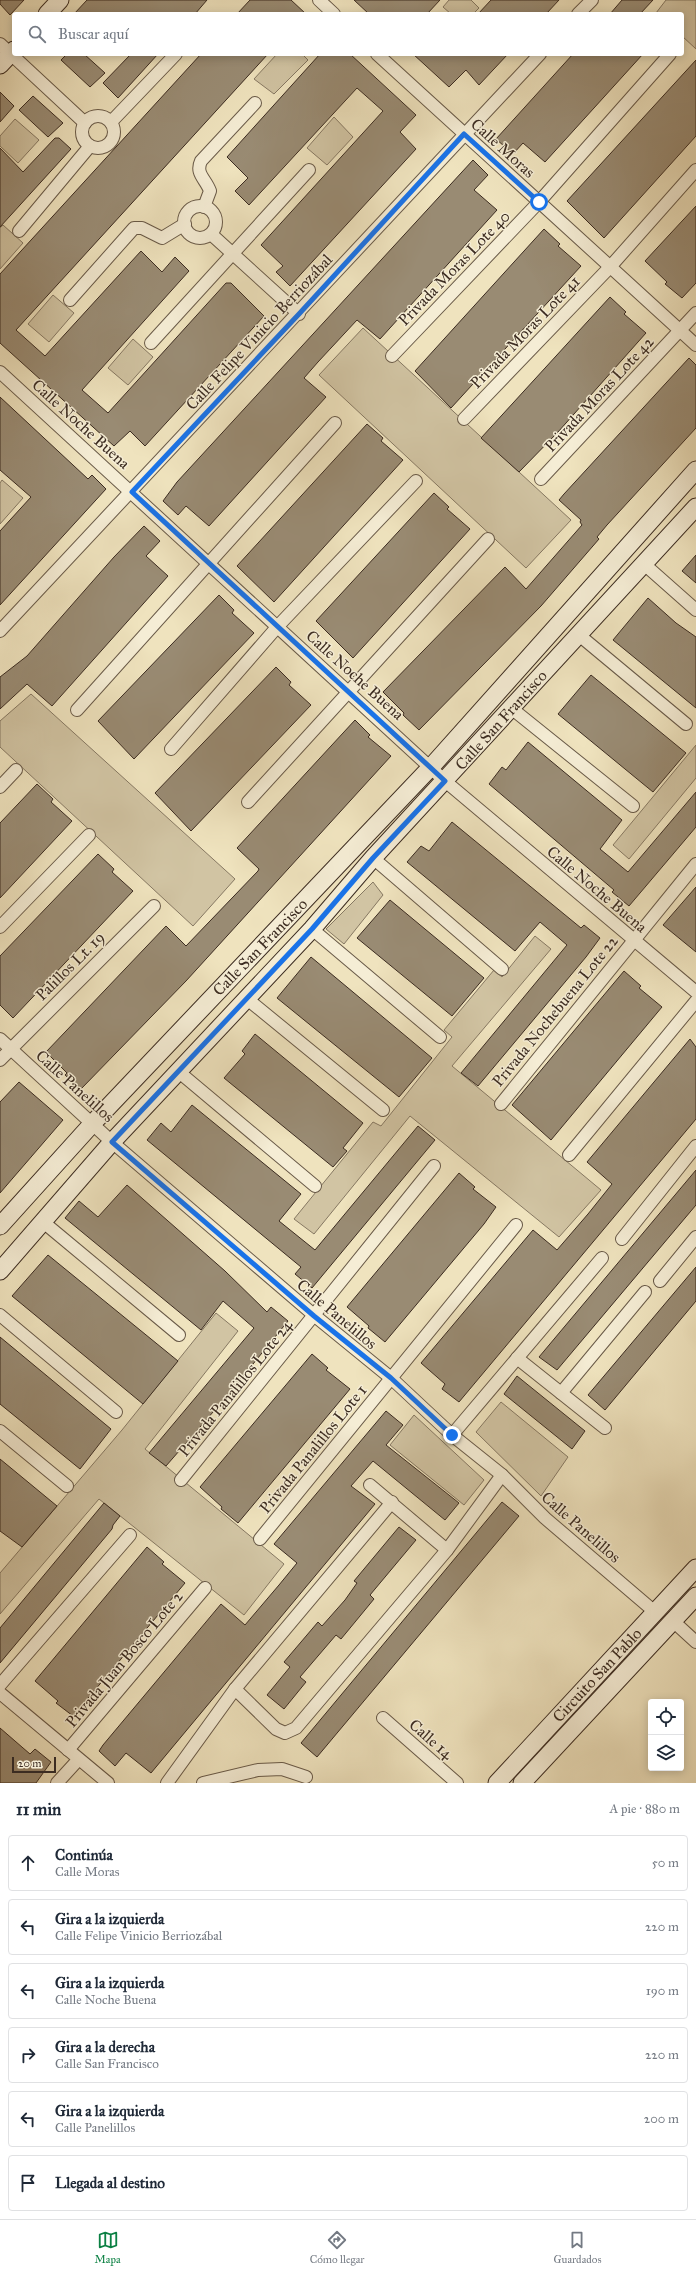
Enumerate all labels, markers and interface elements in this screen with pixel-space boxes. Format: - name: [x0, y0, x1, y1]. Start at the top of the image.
- search box: [12, 12, 684, 56]
- icon: search: [26, 23, 48, 45]
- text: Buscar aquí: [58, 25, 129, 43]
- street label: Calle Moras: [467, 114, 539, 182]
- route start: [530, 193, 548, 211]
- street label: Privada Moras Lote 40: [394, 207, 514, 329]
- street label: Calle Felipe Vinicio Berriozábal: [182, 250, 337, 414]
- street label: Privada Moras Lote 41: [466, 272, 584, 392]
- street label: Privada Moras Lote 42: [541, 332, 658, 456]
- street label: Calle Noche Buena: [28, 375, 134, 473]
- street label: Calle Noche Buena: [302, 626, 408, 724]
- street label: Calle San Francisco: [451, 666, 551, 774]
- street label: Calle Noche Buena: [543, 842, 651, 937]
- street label: Calle San Francisco: [209, 894, 311, 1000]
- street label: Palillos Lt. 19: [32, 928, 108, 1004]
- street label: Privada Nochebuena Lote 22: [488, 932, 622, 1090]
- street label: Calle Panelillos: [32, 1046, 118, 1126]
- street label: Calle Panelillos: [293, 1275, 381, 1353]
- street label: Privada Panalillos Lote 24: [174, 1315, 297, 1460]
- street label: Privada Panalillos Lote 1: [255, 1381, 371, 1517]
- route end: [443, 1426, 461, 1444]
- street label: Calle Panelillos: [538, 1487, 625, 1567]
- street label: Privada Juan Bosco Lote 2: [61, 1587, 187, 1732]
- street label: Circuito San Pablo: [548, 1624, 646, 1726]
- map controls: [648, 1699, 684, 1771]
- button: locate: [648, 1699, 684, 1735]
- street label: Calle 14: [405, 1715, 458, 1764]
- button: layers: [648, 1735, 684, 1771]
- scale bar: [12, 1755, 56, 1774]
- text: 20 m: [18, 1757, 41, 1770]
- text: 11 min: [16, 1799, 61, 1820]
- text: A pie · 880 m: [609, 1801, 680, 1817]
- text: Continúa: [55, 1846, 113, 1864]
- icon: ahead: [17, 1852, 39, 1874]
- text: 50 m: [652, 1855, 679, 1871]
- text: Calle Moras: [55, 1864, 120, 1880]
- text: Gira a la izquierda: [55, 1910, 164, 1928]
- icon: left: [17, 1916, 39, 1938]
- text: 220 m: [645, 1919, 679, 1935]
- text: Calle Felipe Vinicio Berriozábal: [55, 1928, 222, 1944]
- text: Gira a la izquierda: [55, 1974, 164, 1992]
- icon: left: [17, 1980, 39, 2002]
- text: 190 m: [646, 1983, 679, 1999]
- text: Calle Noche Buena: [55, 1992, 156, 2008]
- text: Gira a la derecha: [55, 2038, 155, 2056]
- icon: right: [17, 2044, 39, 2066]
- text: 220 m: [645, 2047, 679, 2063]
- text: Calle San Francisco: [55, 2056, 159, 2072]
- text: Gira a la izquierda: [55, 2102, 164, 2120]
- icon: left: [17, 2108, 39, 2130]
- text: 200 m: [644, 2111, 679, 2127]
- text: Calle Panelillos: [55, 2120, 135, 2136]
- icon: arrive: [17, 2172, 39, 2194]
- text: Llegada al destino: [55, 2174, 165, 2192]
- tab: Mapa: [95, 2229, 121, 2266]
- tab: Cómo llegar: [310, 2229, 364, 2266]
- tab: Guardados: [553, 2229, 601, 2266]

